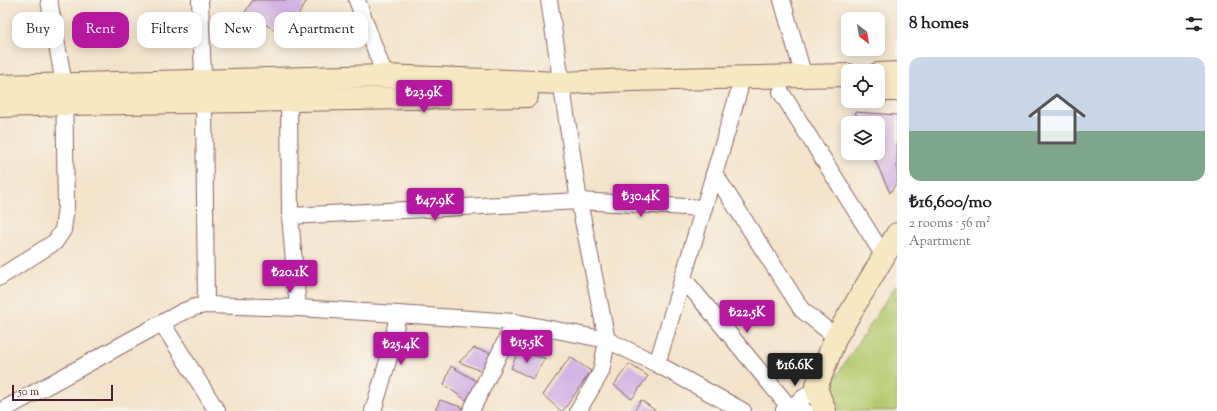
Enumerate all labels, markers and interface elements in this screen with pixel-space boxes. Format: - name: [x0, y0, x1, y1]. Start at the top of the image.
- chip: Buy: [12, 12, 64, 48]
- chip: Rent: [72, 12, 129, 48]
- chip: Filters: [137, 12, 202, 48]
- chip: New: [210, 12, 266, 48]
- chip: Apartment: [274, 12, 368, 48]
- north arrow: [841, 12, 885, 56]
- map controls: [841, 12, 885, 160]
- text: 8 homes: [909, 12, 969, 36]
- icon: filters: [1183, 13, 1205, 35]
- button: locate: [841, 64, 885, 108]
- pin: ₺23.9K: [391, 80, 457, 114]
- icon: home: [1021, 83, 1093, 155]
- text: ₺23.9K: [405, 84, 443, 102]
- button: layers: [841, 116, 885, 160]
- pin: ₺30.4K: [608, 184, 674, 218]
- pin: ₺47.9K: [402, 188, 468, 222]
- text: ₺30.4K: [622, 188, 660, 206]
- text: ₺16,600/mo: [909, 191, 992, 215]
- text: ₺47.9K: [416, 192, 454, 210]
- text: 2 rooms · 56 m²: [909, 215, 990, 233]
- text: Apartment: [909, 233, 970, 251]
- pin: ₺20.1K: [257, 260, 323, 294]
- text: ₺20.1K: [271, 264, 309, 282]
- pin: ₺22.5K: [714, 300, 780, 334]
- text: ₺22.5K: [729, 304, 765, 322]
- pin: ₺15.5K: [494, 330, 560, 364]
- pin: ₺25.4K: [368, 332, 434, 366]
- text: ₺15.5K: [510, 334, 544, 352]
- text: ₺25.4K: [382, 336, 420, 354]
- pin: ₺16.6K: [762, 353, 828, 387]
- text: ₺16.6K: [777, 357, 813, 375]
- scale bar: [12, 383, 113, 402]
- text: 50 m: [18, 384, 39, 400]

